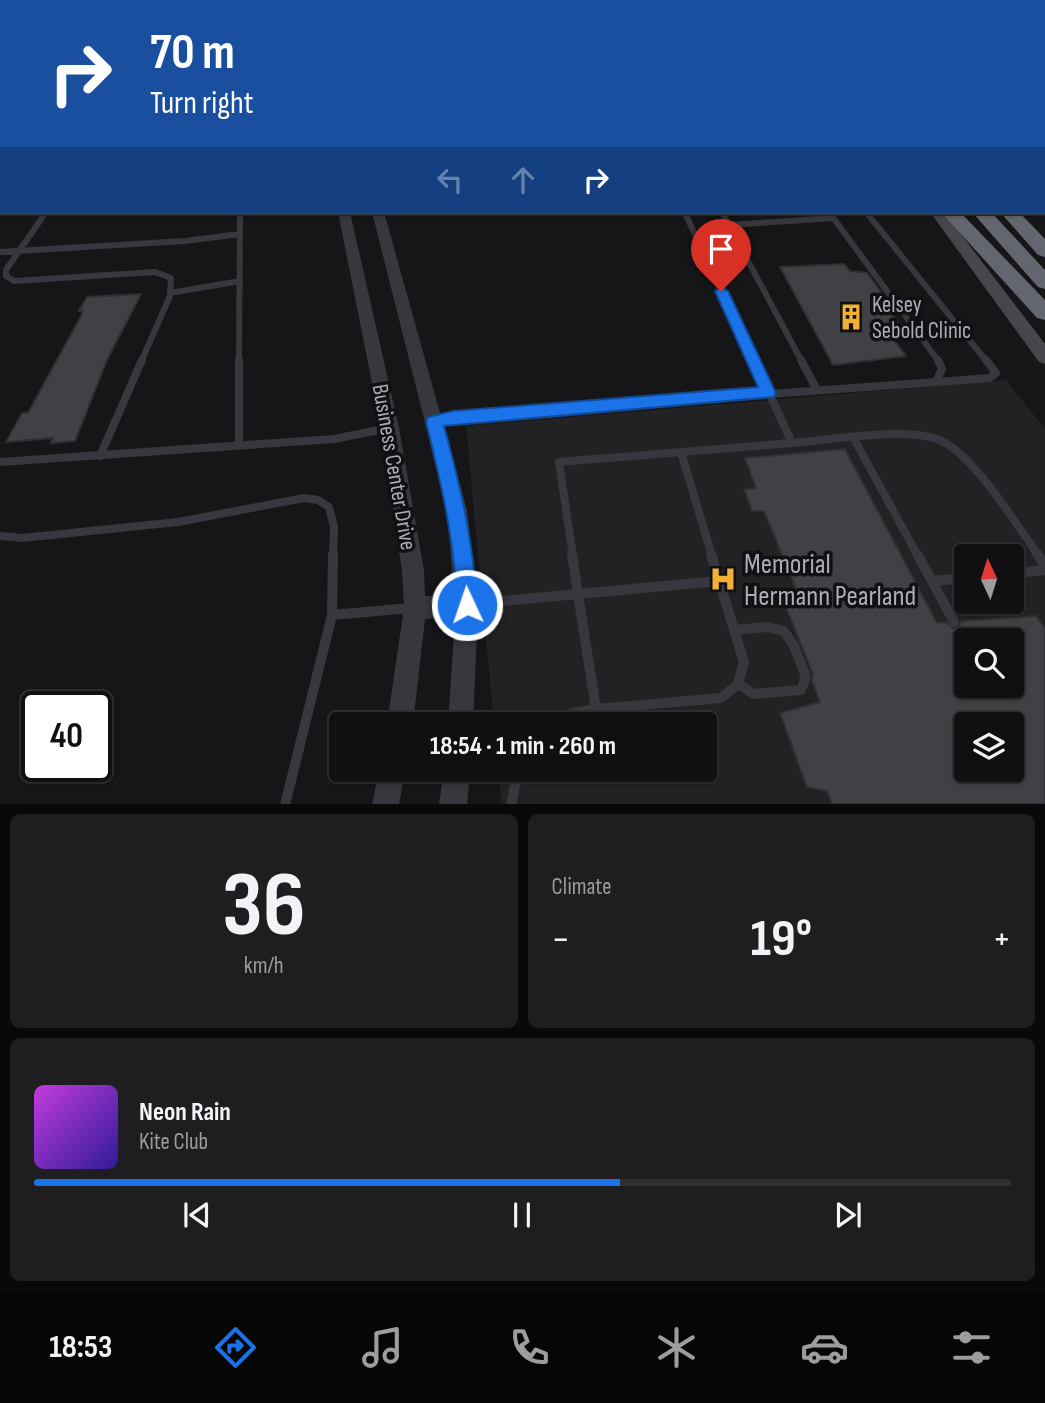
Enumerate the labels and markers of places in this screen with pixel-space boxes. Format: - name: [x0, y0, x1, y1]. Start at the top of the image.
- pin: [691, 219, 751, 291]
- place label: Kelsey Sebold Clinic: [872, 291, 971, 345]
- building icon: Kelsey Sebold Clinic: [836, 302, 866, 332]
- place label: Memorial Hermann Pearland: [744, 548, 916, 613]
- hospital icon: Memorial Hermann Pearland: [708, 564, 738, 594]

